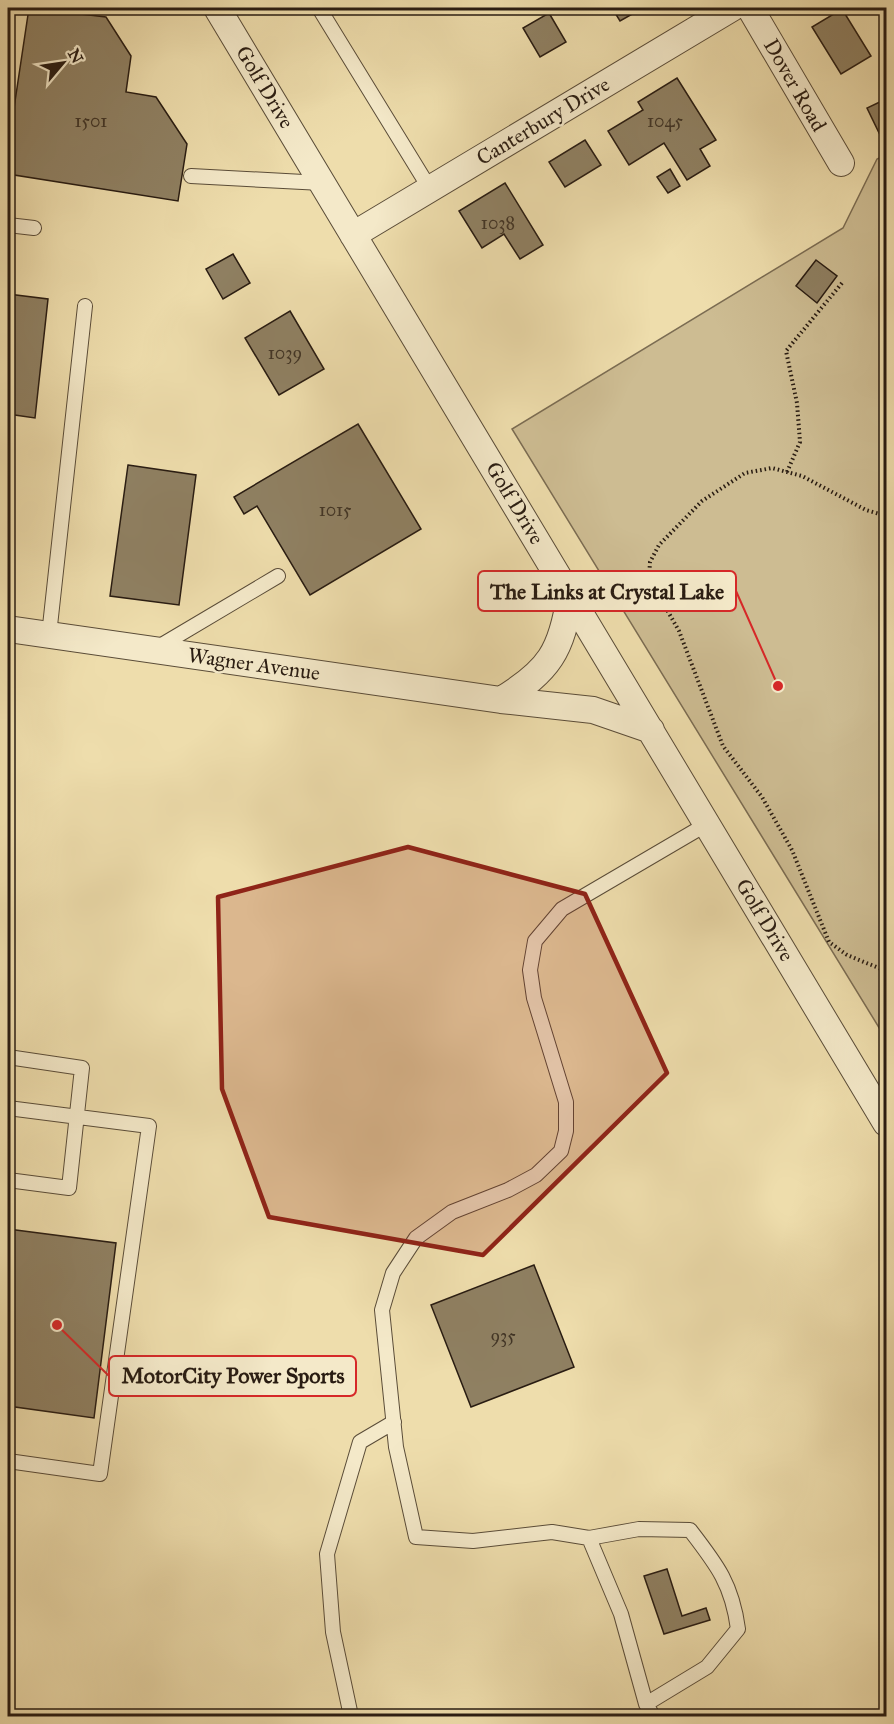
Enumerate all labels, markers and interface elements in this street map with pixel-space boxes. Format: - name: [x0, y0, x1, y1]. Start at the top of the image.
- north arrow: [33, 33, 93, 93]
- street label: Dover Road: [758, 34, 832, 136]
- street label: Golf Drive: [230, 41, 300, 133]
- text: N: [64, 45, 87, 67]
- street label: Canterbury Drive: [472, 71, 614, 171]
- house number: 1501: [75, 110, 107, 132]
- house number: 1045: [647, 110, 684, 132]
- house number: 1038: [481, 212, 515, 234]
- house number: 1039: [268, 342, 302, 364]
- street label: Golf Drive: [480, 457, 550, 549]
- house number: 1015: [319, 499, 352, 521]
- callout: The Links at Crystal Lake: [478, 571, 736, 611]
- text: The Links at Crystal Lake: [489, 578, 724, 605]
- street label: Wagner Avenue: [186, 642, 322, 686]
- street label: Golf Drive: [730, 874, 800, 966]
- house number: 935: [490, 1325, 516, 1347]
- callout: MotorCity Power Sports: [109, 1356, 356, 1396]
- text: MotorCity Power Sports: [121, 1362, 345, 1389]

